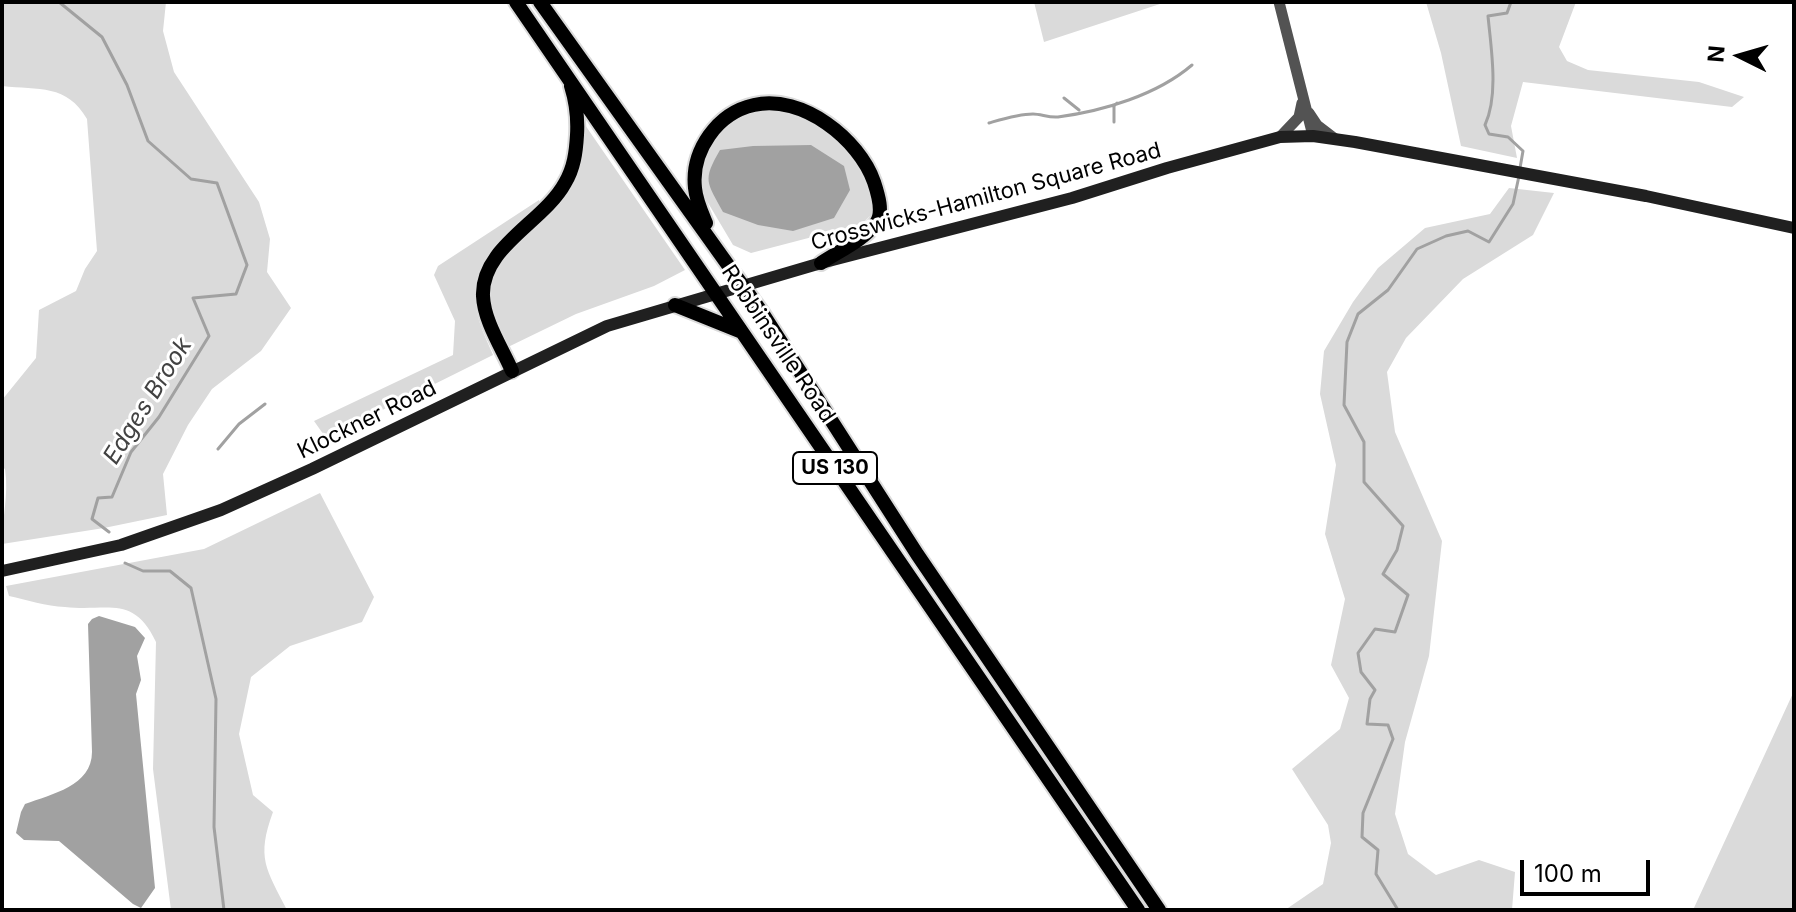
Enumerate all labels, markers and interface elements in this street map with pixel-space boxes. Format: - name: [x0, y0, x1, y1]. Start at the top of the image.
- north arrow: [1700, 16, 1780, 96]
- text: N: [1702, 44, 1730, 63]
- street label: Crosswicks-Hamilton Square Road: [808, 137, 1164, 257]
- street label: Robbinsville Road: [716, 260, 840, 428]
- water label: Edges Brook: [98, 333, 198, 469]
- street label: Klockner Road: [293, 375, 441, 465]
- road number: US 130: [793, 452, 877, 484]
- scale bar: [1524, 844, 1654, 894]
- text: 100 m: [1534, 859, 1602, 888]

